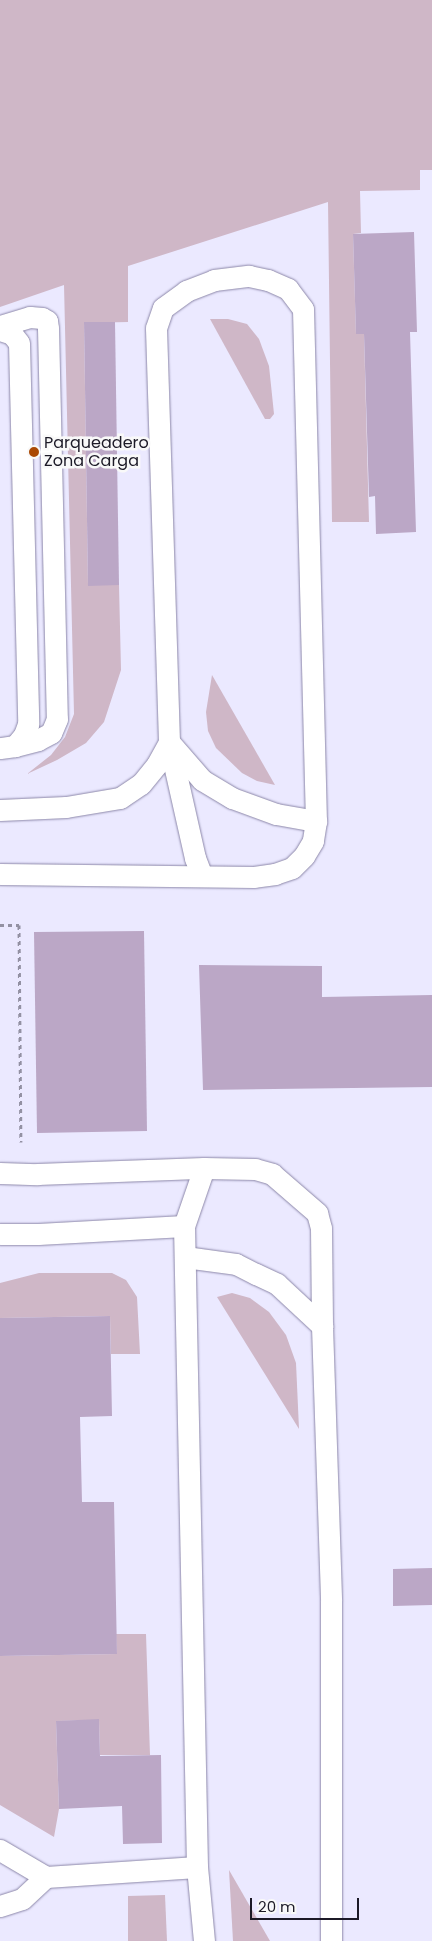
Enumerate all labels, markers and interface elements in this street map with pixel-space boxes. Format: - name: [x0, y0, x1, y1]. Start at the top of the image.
- place label: Parqueadero Zona Carga: [44, 433, 149, 471]
- marker: Parqueadero Zona Carga: [28, 446, 40, 458]
- scale bar: [252, 1888, 361, 1920]
- text: 20 m: [258, 1896, 296, 1917]

